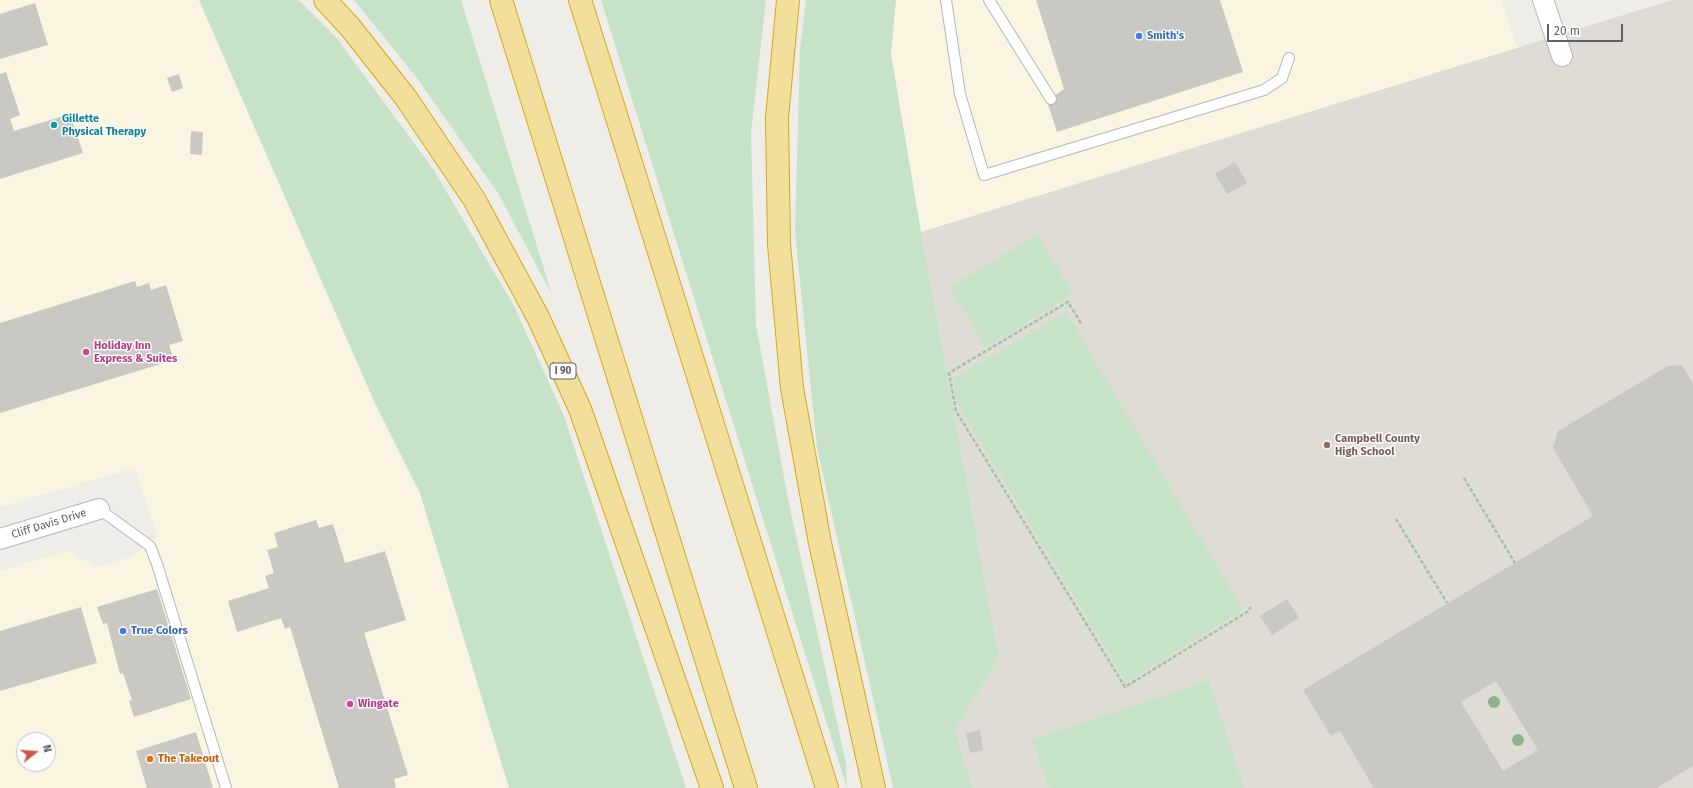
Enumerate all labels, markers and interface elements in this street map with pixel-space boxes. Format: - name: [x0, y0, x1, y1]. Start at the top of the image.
- scale bar: [1549, 16, 1625, 42]
- text: 20 m: [1554, 24, 1580, 38]
- place label: Smith's: [1147, 29, 1184, 43]
- marker: Smith's: [1134, 31, 1144, 41]
- place label: Gillette Physical Therapy: [62, 112, 146, 138]
- marker: Gillette Physical Therapy: [49, 120, 59, 130]
- place label: Holiday Inn Express & Suites: [94, 339, 177, 365]
- marker: Holiday Inn Express & Suites: [81, 347, 91, 357]
- road number: I 90: [550, 363, 576, 379]
- place label: Campbell County High School: [1335, 432, 1420, 458]
- marker: Campbell County High School: [1322, 440, 1332, 450]
- street label: Cliff Davis Drive: [10, 506, 88, 542]
- place label: True Colors: [131, 624, 188, 638]
- marker: True Colors: [118, 626, 128, 636]
- place label: Wingate: [358, 697, 399, 711]
- marker: Wingate: [345, 699, 355, 709]
- north arrow: [16, 732, 56, 772]
- text: N: [40, 743, 54, 754]
- place label: The Takeout: [158, 752, 219, 766]
- marker: The Takeout: [145, 754, 155, 764]

